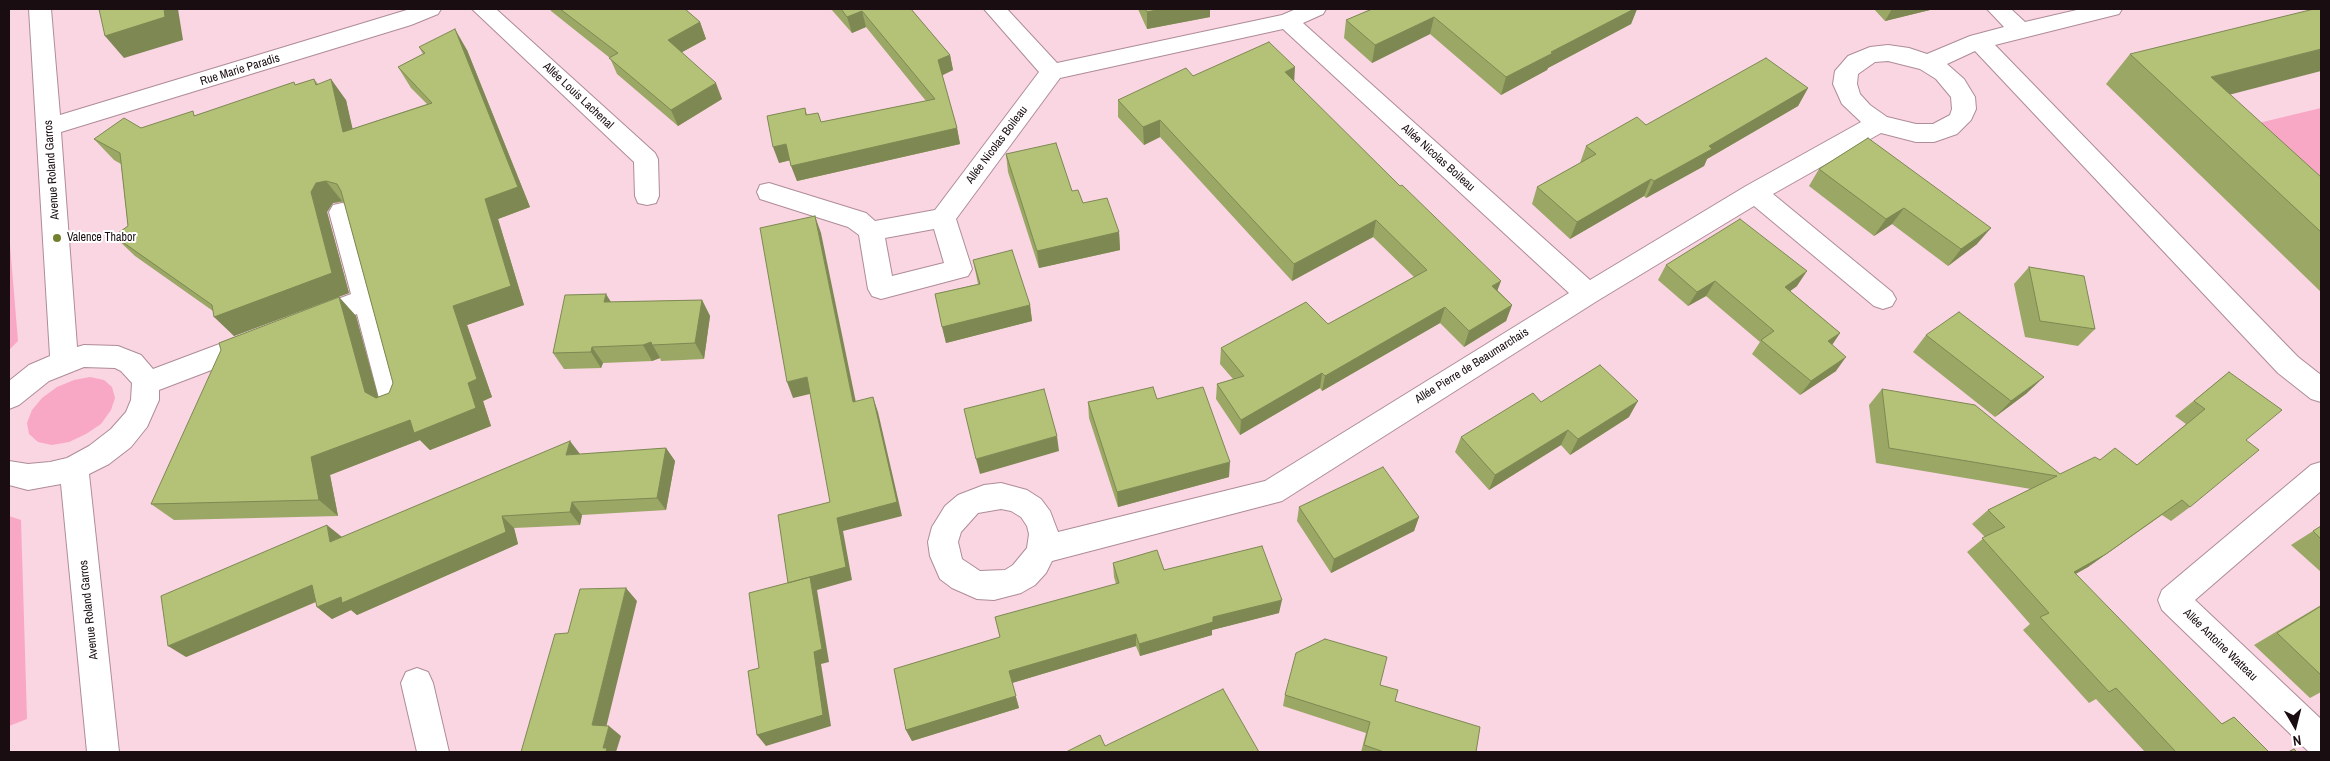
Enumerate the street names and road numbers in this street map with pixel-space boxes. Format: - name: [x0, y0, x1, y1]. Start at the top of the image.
- street label: Rue Marie Paradis: [198, 51, 282, 89]
- street label: Allée Louis Lachenal: [540, 60, 616, 132]
- street label: Allée Nicolas Boileau: [963, 103, 1031, 187]
- street label: Avenue Roland Garros: [41, 120, 63, 220]
- street label: Allée Nicolas Boileau: [1398, 121, 1478, 195]
- street label: Allée Pierre de Beaumarchais: [1413, 325, 1531, 407]
- street label: Avenue Roland Garros: [77, 560, 101, 660]
- street label: Allée Antoine Watteau: [2180, 606, 2260, 684]

